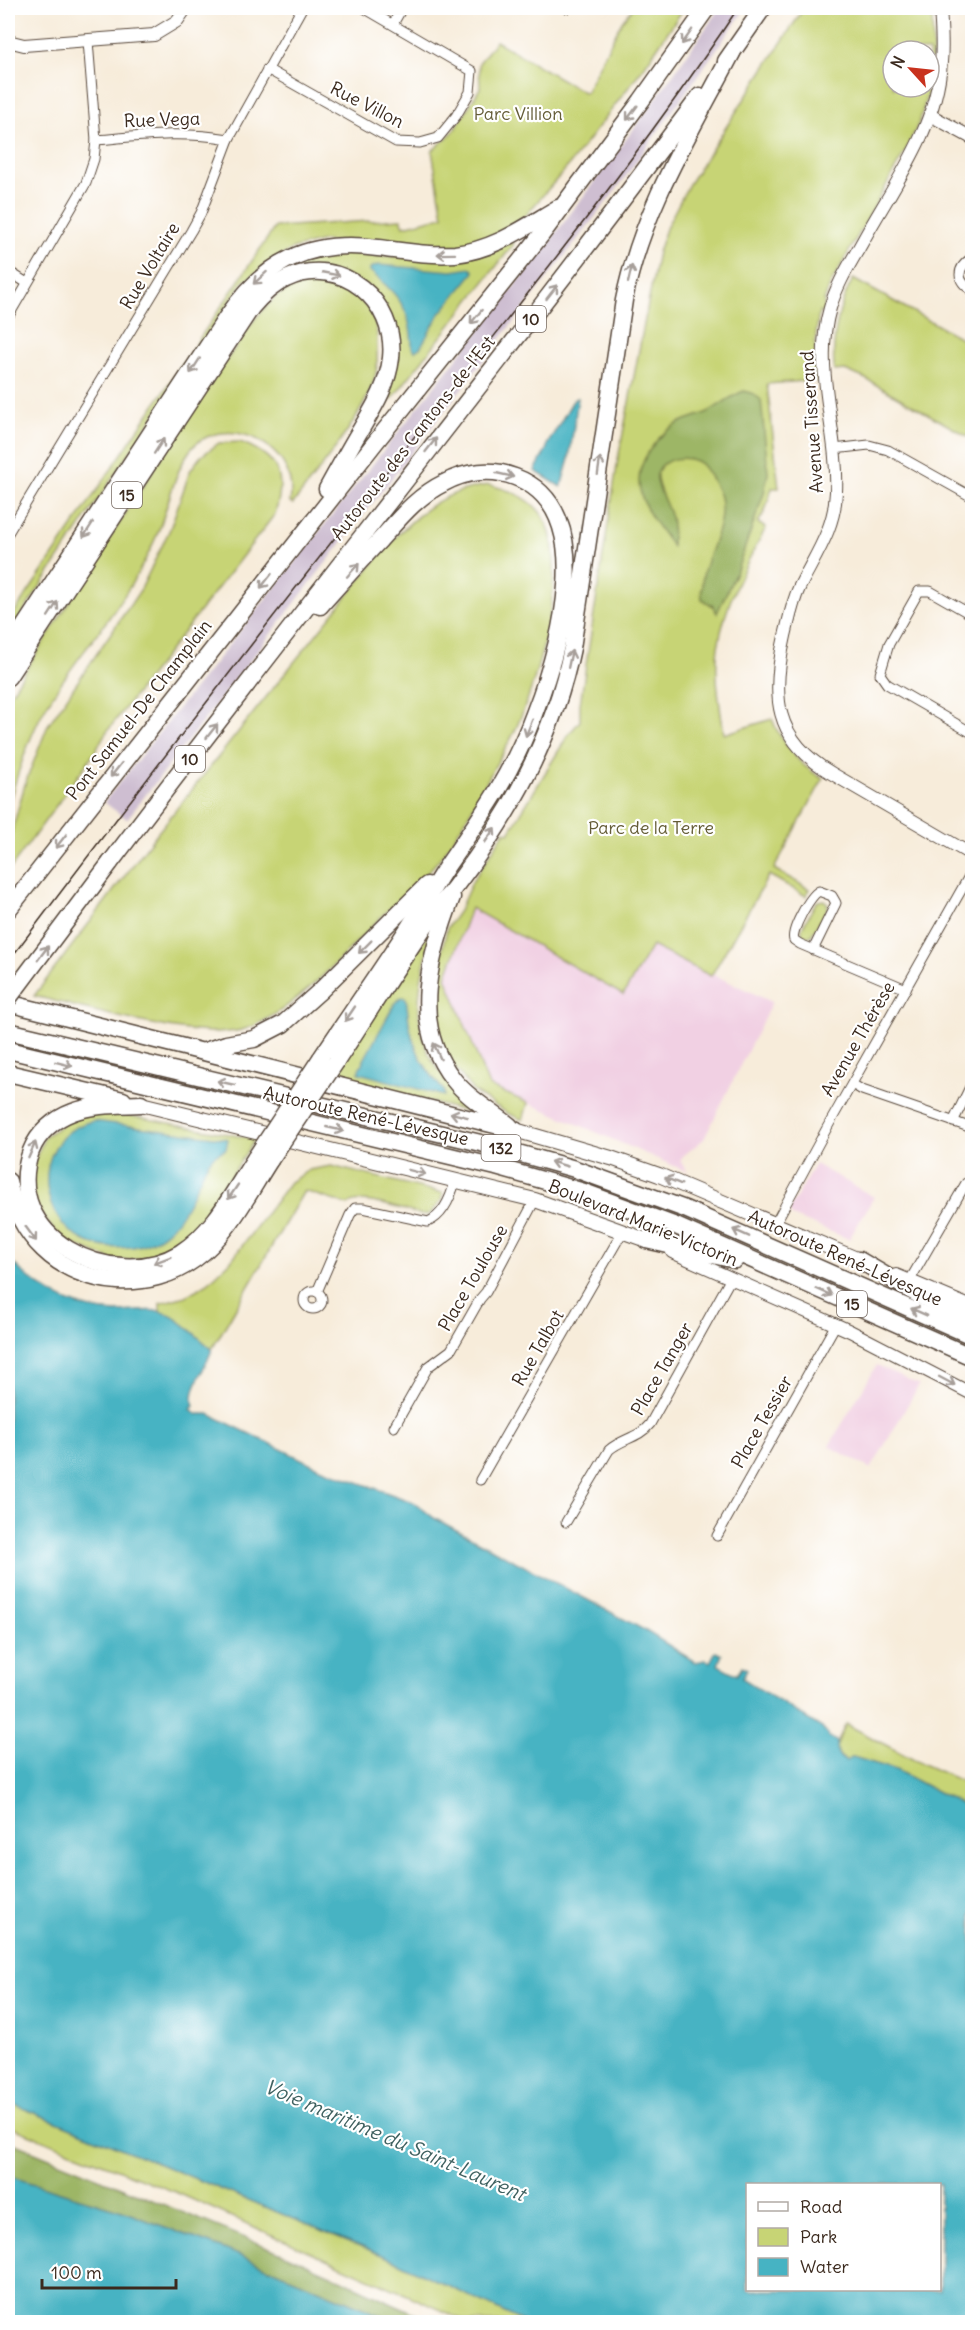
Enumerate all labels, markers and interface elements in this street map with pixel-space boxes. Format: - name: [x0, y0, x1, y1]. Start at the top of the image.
- one-way arrow: [681, 28, 693, 44]
- north arrow: [881, 39, 941, 99]
- text: N: [886, 53, 909, 72]
- street label: Rue Villon: [327, 76, 408, 133]
- park label: Parc Villion: [473, 102, 563, 125]
- one-way arrow: [626, 104, 639, 120]
- street label: Rue Vega: [123, 107, 201, 132]
- street label: Rue Voltaire: [115, 218, 184, 313]
- one-way arrow: [437, 248, 457, 260]
- one-way arrow: [625, 264, 637, 283]
- one-way arrow: [321, 269, 340, 280]
- one-way arrow: [253, 271, 268, 285]
- one-way arrow: [545, 285, 558, 301]
- road number: 10: [516, 306, 546, 332]
- one-way arrow: [470, 309, 483, 325]
- street label: Autoroute des Cantons-de-l'Est: [326, 331, 500, 545]
- street label: Avenue Tisserand: [795, 350, 828, 494]
- one-way arrow: [188, 358, 201, 375]
- one-way arrow: [153, 438, 166, 455]
- one-way arrow: [425, 438, 438, 454]
- one-way arrow: [593, 457, 604, 476]
- one-way arrow: [495, 469, 514, 481]
- road number: 15: [112, 482, 142, 508]
- one-way arrow: [82, 521, 94, 537]
- one-way arrow: [346, 562, 360, 577]
- one-way arrow: [259, 572, 272, 588]
- one-way arrow: [46, 601, 59, 618]
- street label: Pont Samuel-De Champlain: [61, 615, 216, 805]
- one-way arrow: [565, 650, 576, 669]
- one-way arrow: [523, 718, 534, 737]
- one-way arrow: [205, 724, 218, 740]
- road number: 10: [175, 746, 205, 772]
- one-way arrow: [110, 762, 123, 778]
- park label: Parc de la Terre: [588, 816, 714, 839]
- one-way arrow: [484, 827, 496, 844]
- one-way arrow: [54, 833, 67, 849]
- one-way arrow: [358, 939, 373, 954]
- one-way arrow: [36, 945, 49, 961]
- street label: Avenue Thérèse: [815, 977, 900, 1100]
- one-way arrow: [344, 1005, 356, 1022]
- one-way arrow: [431, 1042, 443, 1060]
- one-way arrow: [55, 1058, 74, 1070]
- one-way arrow: [217, 1077, 237, 1088]
- street label: Autoroute René-Lévesque: [261, 1081, 471, 1150]
- one-way arrow: [450, 1109, 469, 1121]
- one-way arrow: [325, 1123, 344, 1135]
- road number: 132: [482, 1135, 520, 1161]
- one-way arrow: [27, 1141, 39, 1159]
- one-way arrow: [550, 1158, 569, 1169]
- one-way arrow: [407, 1166, 426, 1178]
- street label: Boulevard Marie-Victorin: [545, 1174, 741, 1271]
- one-way arrow: [664, 1175, 682, 1186]
- one-way arrow: [227, 1183, 239, 1199]
- street label: Autoroute René-Lévesque: [745, 1204, 946, 1311]
- street label: Place Toulouse: [433, 1220, 512, 1335]
- one-way arrow: [24, 1226, 37, 1242]
- one-way arrow: [732, 1227, 750, 1238]
- one-way arrow: [154, 1256, 172, 1267]
- one-way arrow: [815, 1286, 833, 1298]
- road number: 15: [837, 1291, 867, 1317]
- street label: Rue Talbot: [507, 1305, 569, 1390]
- one-way arrow: [910, 1306, 929, 1317]
- street label: Place Tanger: [626, 1317, 698, 1419]
- street label: Place Tessier: [726, 1371, 798, 1472]
- one-way arrow: [938, 1375, 955, 1387]
- water label: Voie maritime du Saint-Laurent: [261, 2073, 531, 2207]
- legend: [746, 2183, 941, 2291]
- text: Road: [800, 2195, 843, 2218]
- text: Park: [800, 2225, 837, 2248]
- scale bar: [42, 2252, 176, 2290]
- text: Water: [800, 2255, 850, 2278]
- text: 100 m: [51, 2261, 102, 2284]

